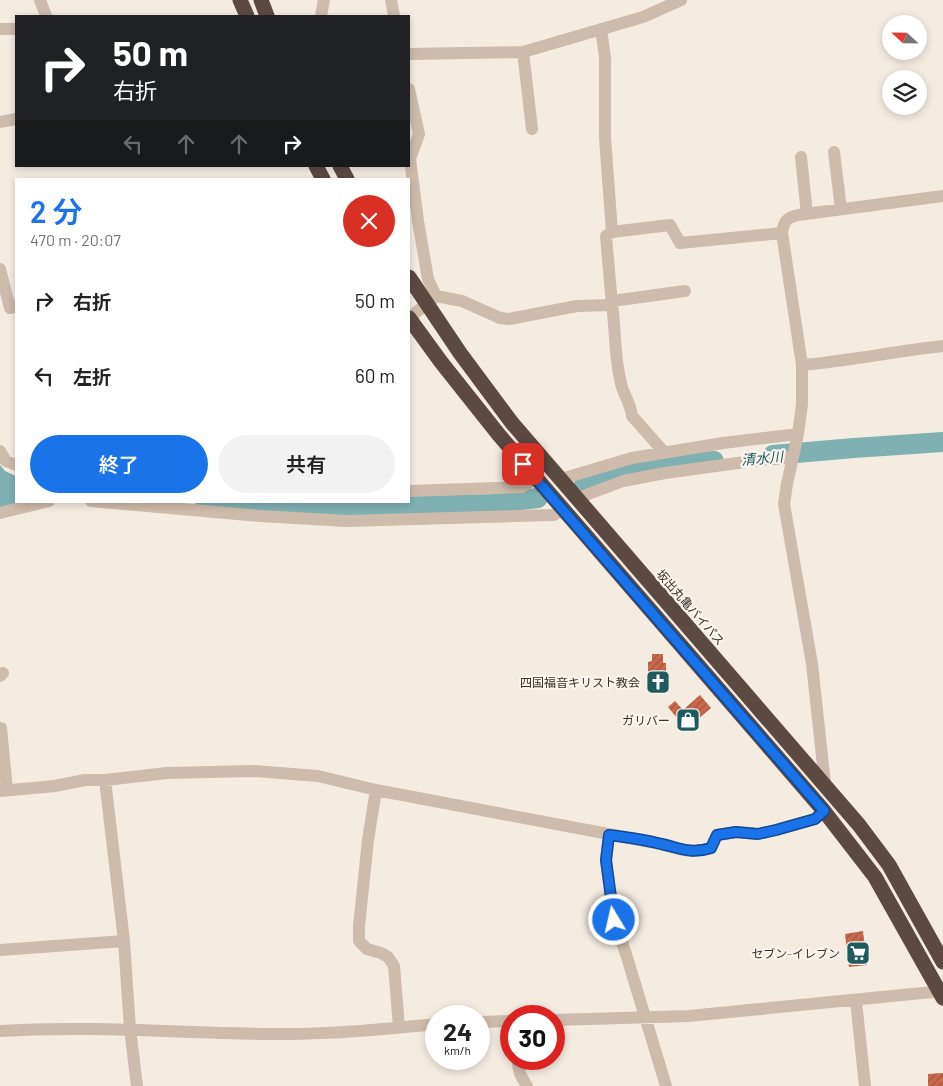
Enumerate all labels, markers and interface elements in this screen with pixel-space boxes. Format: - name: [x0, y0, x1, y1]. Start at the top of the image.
- north arrow: [882, 15, 928, 60]
- map controls: [882, 15, 927, 115]
- text: 50 m: [113, 31, 188, 73]
- icon: right: [30, 35, 95, 100]
- button: layers: [882, 70, 927, 115]
- text: 右折: [113, 77, 157, 103]
- icon: left: [119, 130, 147, 158]
- icon: ahead: [172, 130, 200, 158]
- icon: ahead: [225, 130, 253, 158]
- icon: right: [278, 130, 306, 158]
- text: 2 分: [30, 193, 83, 229]
- button: close: [343, 195, 395, 247]
- text: 470 m · 20:07: [30, 230, 121, 249]
- icon: right: [30, 287, 58, 315]
- text: 50 m: [355, 289, 395, 312]
- text: 右折: [73, 290, 111, 313]
- icon: left: [30, 362, 58, 390]
- text: 60 m: [355, 364, 395, 387]
- text: 左折: [73, 365, 111, 388]
- button: 終了: [30, 435, 208, 493]
- button: 共有: [218, 435, 395, 493]
- pin: [502, 443, 544, 485]
- water label: 清水川: [740, 448, 786, 468]
- icon: arrive: [509, 450, 537, 478]
- street label: 坂出丸亀バイパス: [654, 566, 728, 648]
- church icon: 四国福音キリスト教会: [645, 669, 671, 695]
- place label: 四国福音キリスト教会: [520, 675, 640, 689]
- shop icon: ガリバー: [675, 707, 701, 733]
- place label: ガリバー: [622, 713, 670, 727]
- position arrow: [587, 893, 639, 945]
- supermarket icon: セブン-イレブン: [845, 940, 871, 966]
- place label: セブン-イレブン: [751, 946, 840, 960]
- speed limit sign: 30: [500, 1005, 565, 1070]
- text: 24: [443, 1016, 472, 1046]
- text: km/h: [444, 1043, 471, 1057]

